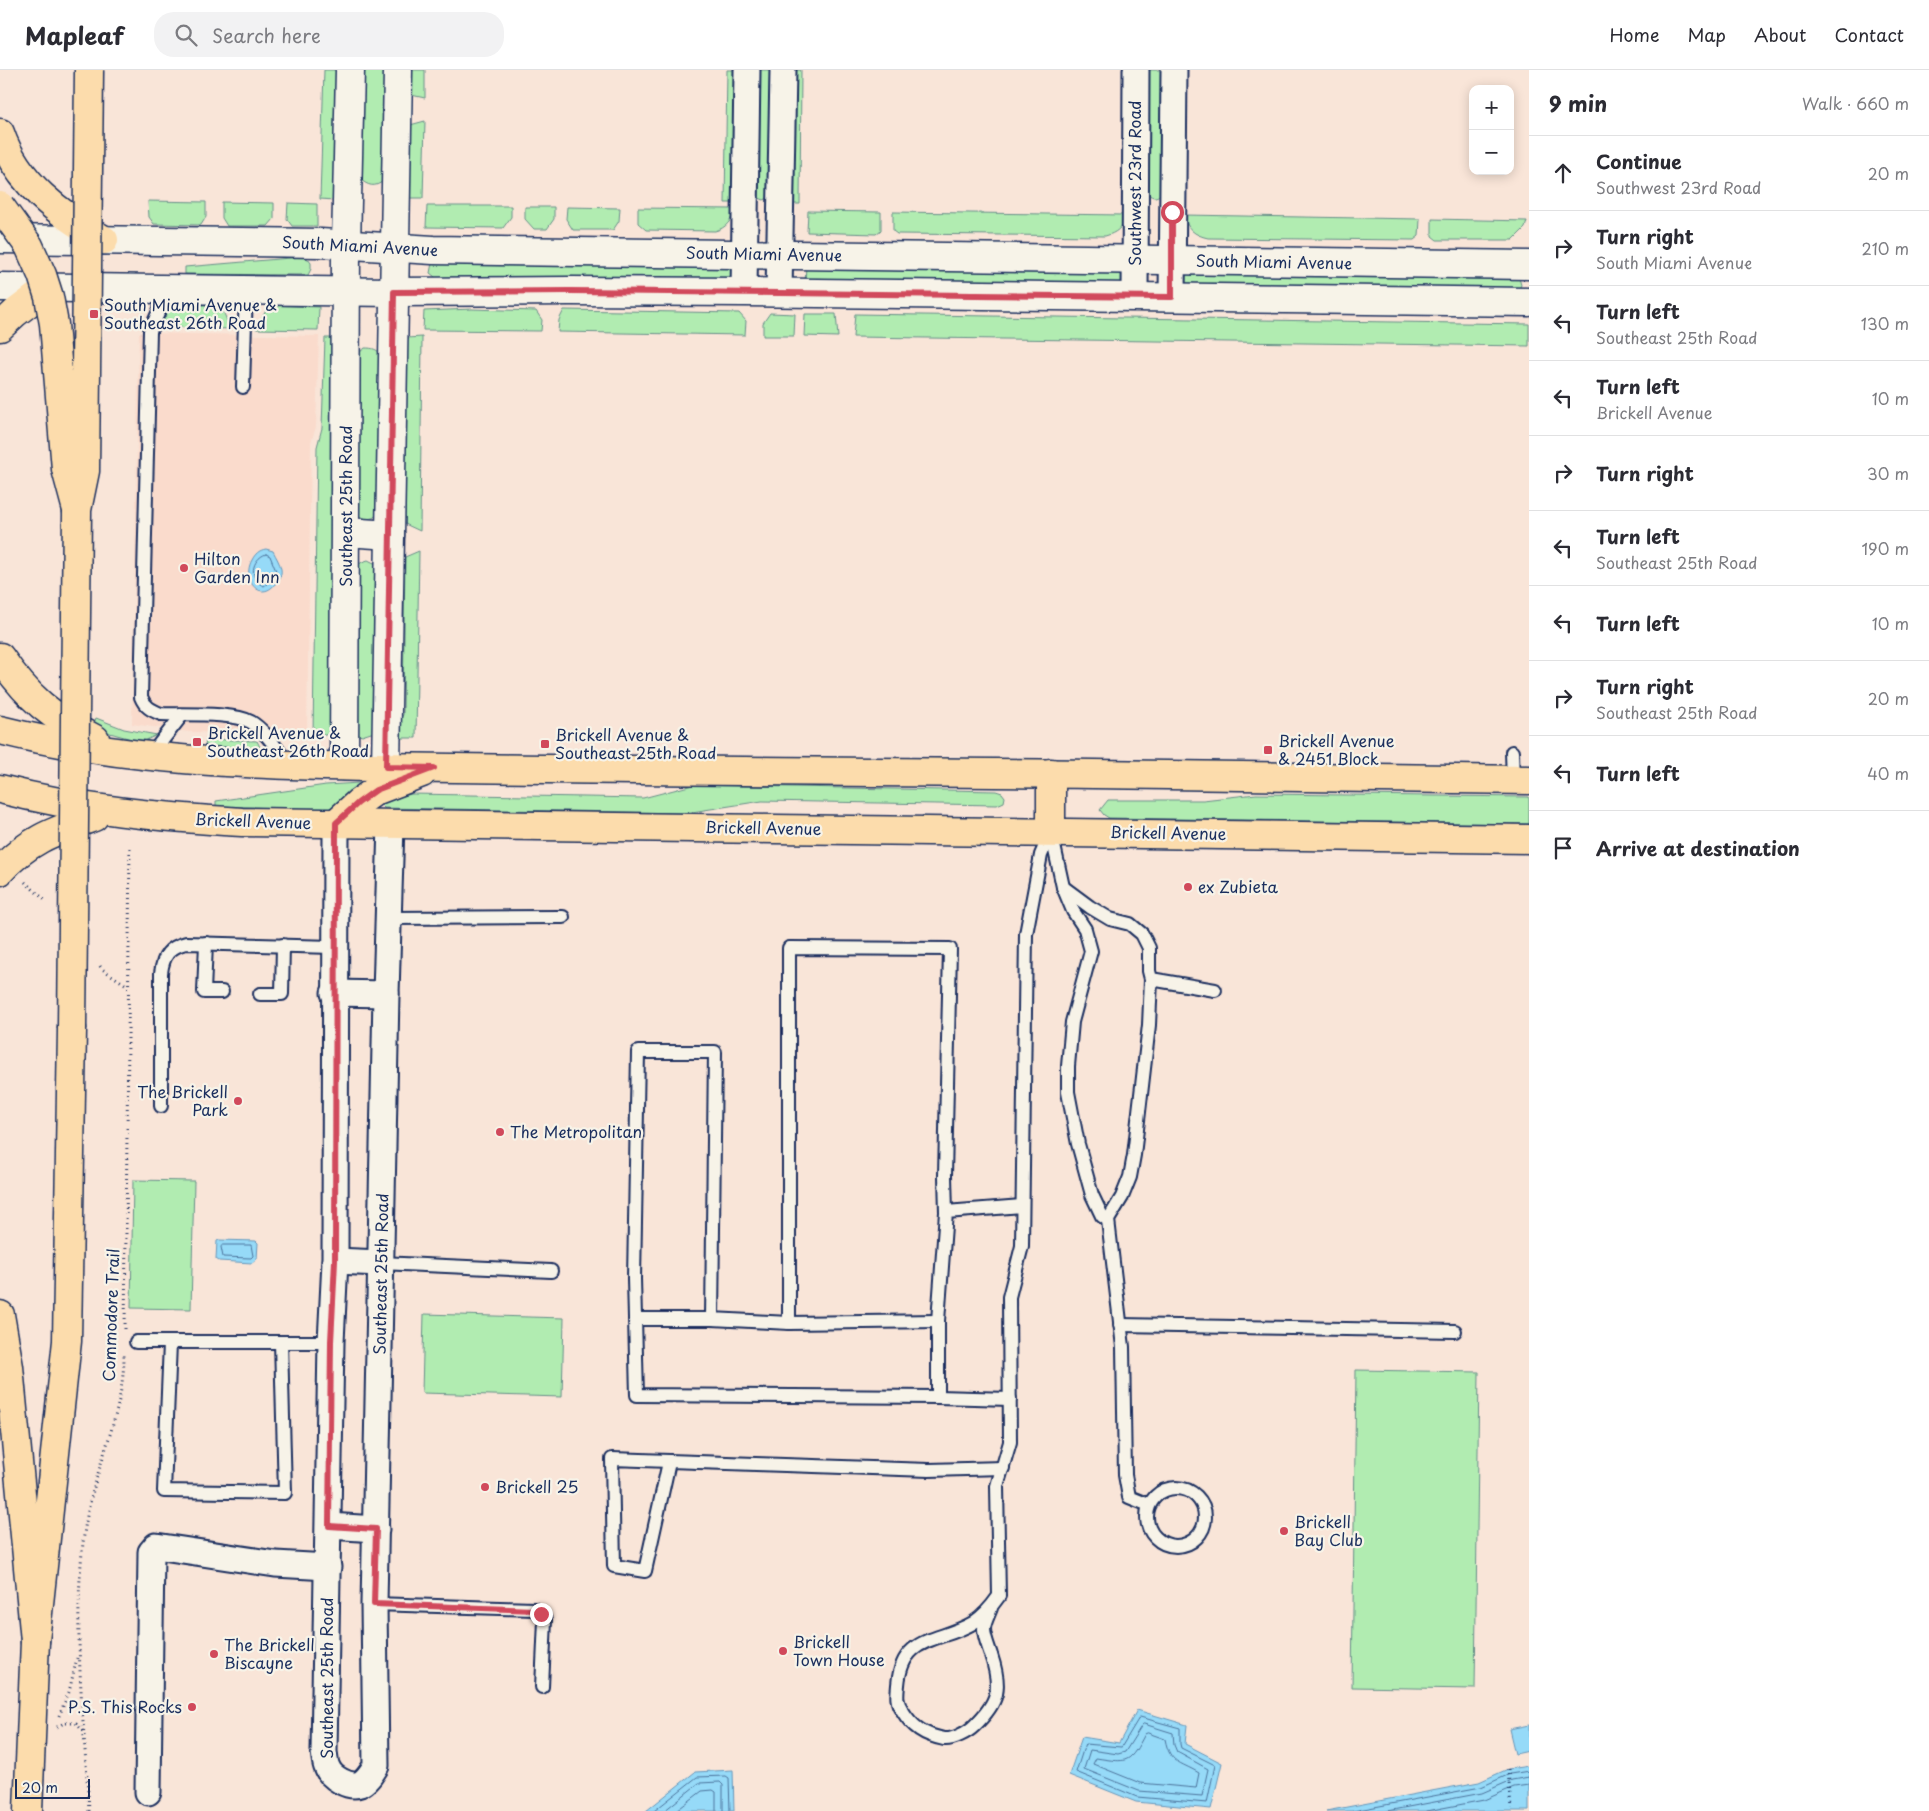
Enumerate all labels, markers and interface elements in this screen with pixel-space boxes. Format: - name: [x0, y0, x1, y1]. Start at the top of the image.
- search box: [154, 12, 504, 57]
- text: Mapleaf: [25, 17, 124, 53]
- icon: search: [172, 21, 200, 49]
- text: Search here: [212, 21, 321, 49]
- text: Home: [1609, 21, 1659, 48]
- text: Map: [1687, 21, 1726, 48]
- text: About: [1754, 21, 1806, 48]
- text: Contact: [1834, 21, 1904, 48]
- map controls: [1469, 85, 1514, 175]
- button: +: [1469, 85, 1514, 130]
- text: 9 min: [1549, 87, 1607, 119]
- text: Walk · 660 m: [1802, 91, 1909, 115]
- street label: Southwest 23rd Road: [1122, 100, 1146, 266]
- button: −: [1469, 130, 1514, 175]
- text: Continue: [1596, 147, 1682, 175]
- icon: ahead: [1549, 159, 1577, 187]
- text: 20 m: [1868, 161, 1909, 185]
- text: Southwest 23rd Road: [1596, 175, 1761, 199]
- route start: [1161, 201, 1184, 224]
- text: Turn right: [1596, 222, 1694, 250]
- street label: South Miami Avenue: [281, 229, 439, 261]
- icon: right: [1549, 234, 1577, 262]
- text: 210 m: [1861, 236, 1909, 260]
- street label: South Miami Avenue: [686, 240, 842, 266]
- street label: South Miami Avenue: [1196, 248, 1352, 274]
- text: South Miami Avenue: [1596, 250, 1752, 274]
- place label: South Miami Avenue & Southeast 26th Road: [104, 292, 277, 334]
- text: Turn left: [1596, 297, 1680, 325]
- marker: South Miami Avenue & Southeast 26th Road: [88, 308, 100, 320]
- icon: left: [1549, 309, 1577, 337]
- text: 130 m: [1861, 311, 1909, 335]
- text: Southeast 25th Road: [1596, 325, 1757, 349]
- text: Turn left: [1596, 372, 1680, 400]
- icon: left: [1549, 384, 1577, 412]
- text: 10 m: [1872, 386, 1909, 410]
- text: Brickell Avenue: [1596, 400, 1712, 424]
- street label: Southeast 25th Road: [333, 425, 357, 587]
- icon: right: [1549, 459, 1577, 487]
- text: Turn right: [1596, 459, 1694, 487]
- text: 30 m: [1867, 461, 1909, 485]
- text: Turn left: [1596, 522, 1680, 550]
- icon: left: [1549, 534, 1577, 562]
- text: 190 m: [1861, 536, 1909, 560]
- place label: Hilton Garden Inn: [194, 546, 280, 588]
- text: Southeast 25th Road: [1596, 550, 1757, 574]
- marker: Hilton Garden Inn: [178, 562, 190, 574]
- icon: left: [1549, 609, 1577, 637]
- text: Turn left: [1596, 609, 1680, 637]
- text: 10 m: [1872, 611, 1909, 635]
- text: Turn right: [1596, 672, 1694, 700]
- icon: right: [1549, 684, 1577, 712]
- text: 20 m: [1868, 686, 1909, 710]
- text: Southeast 25th Road: [1596, 700, 1757, 724]
- place label: Brickell Avenue & Southeast 26th Road: [207, 720, 369, 762]
- place label: Brickell Avenue & Southeast 25th Road: [555, 722, 716, 764]
- place label: Brickell Avenue & 2451 Block: [1278, 728, 1395, 770]
- marker: Brickell Avenue & Southeast 26th Road: [191, 736, 203, 748]
- marker: Brickell Avenue & Southeast 25th Road: [539, 738, 551, 750]
- marker: Brickell Avenue & 2451 Block: [1262, 744, 1274, 756]
- icon: left: [1549, 759, 1577, 787]
- text: Turn left: [1596, 759, 1680, 787]
- text: 40 m: [1867, 761, 1909, 785]
- street label: Brickell Avenue: [194, 806, 312, 834]
- street label: Brickell Avenue: [705, 814, 822, 840]
- street label: Brickell Avenue: [1110, 819, 1227, 845]
- icon: arrive: [1549, 834, 1577, 862]
- text: Arrive at destination: [1596, 834, 1800, 862]
- place label: ex Zubieta: [1198, 874, 1278, 898]
- marker: ex Zubieta: [1182, 881, 1194, 893]
- place label: The Brickell Park: [137, 1079, 228, 1121]
- marker: The Brickell Park: [232, 1095, 244, 1107]
- place label: The Metropolitan: [510, 1119, 642, 1143]
- marker: The Metropolitan: [494, 1126, 506, 1138]
- street label: Southeast 25th Road: [367, 1193, 393, 1355]
- street label: Commodore Trail: [96, 1248, 124, 1382]
- place label: Brickell 25: [495, 1474, 578, 1498]
- marker: Brickell 25: [479, 1481, 491, 1493]
- place label: Brickell Bay Club: [1294, 1509, 1363, 1551]
- marker: Brickell Bay Club: [1278, 1525, 1290, 1537]
- street label: Southeast 25th Road: [314, 1597, 338, 1759]
- route end: [530, 1603, 553, 1626]
- place label: Brickell Town House: [793, 1629, 885, 1671]
- place label: The Brickell Biscayne: [224, 1632, 315, 1674]
- marker: Brickell Town House: [777, 1645, 789, 1657]
- marker: The Brickell Biscayne: [208, 1648, 220, 1660]
- place label: P.S. This Rocks: [68, 1694, 182, 1718]
- marker: P.S. This Rocks: [186, 1701, 198, 1713]
- scale bar: [15, 1776, 90, 1799]
- text: 20 m: [22, 1777, 58, 1798]

